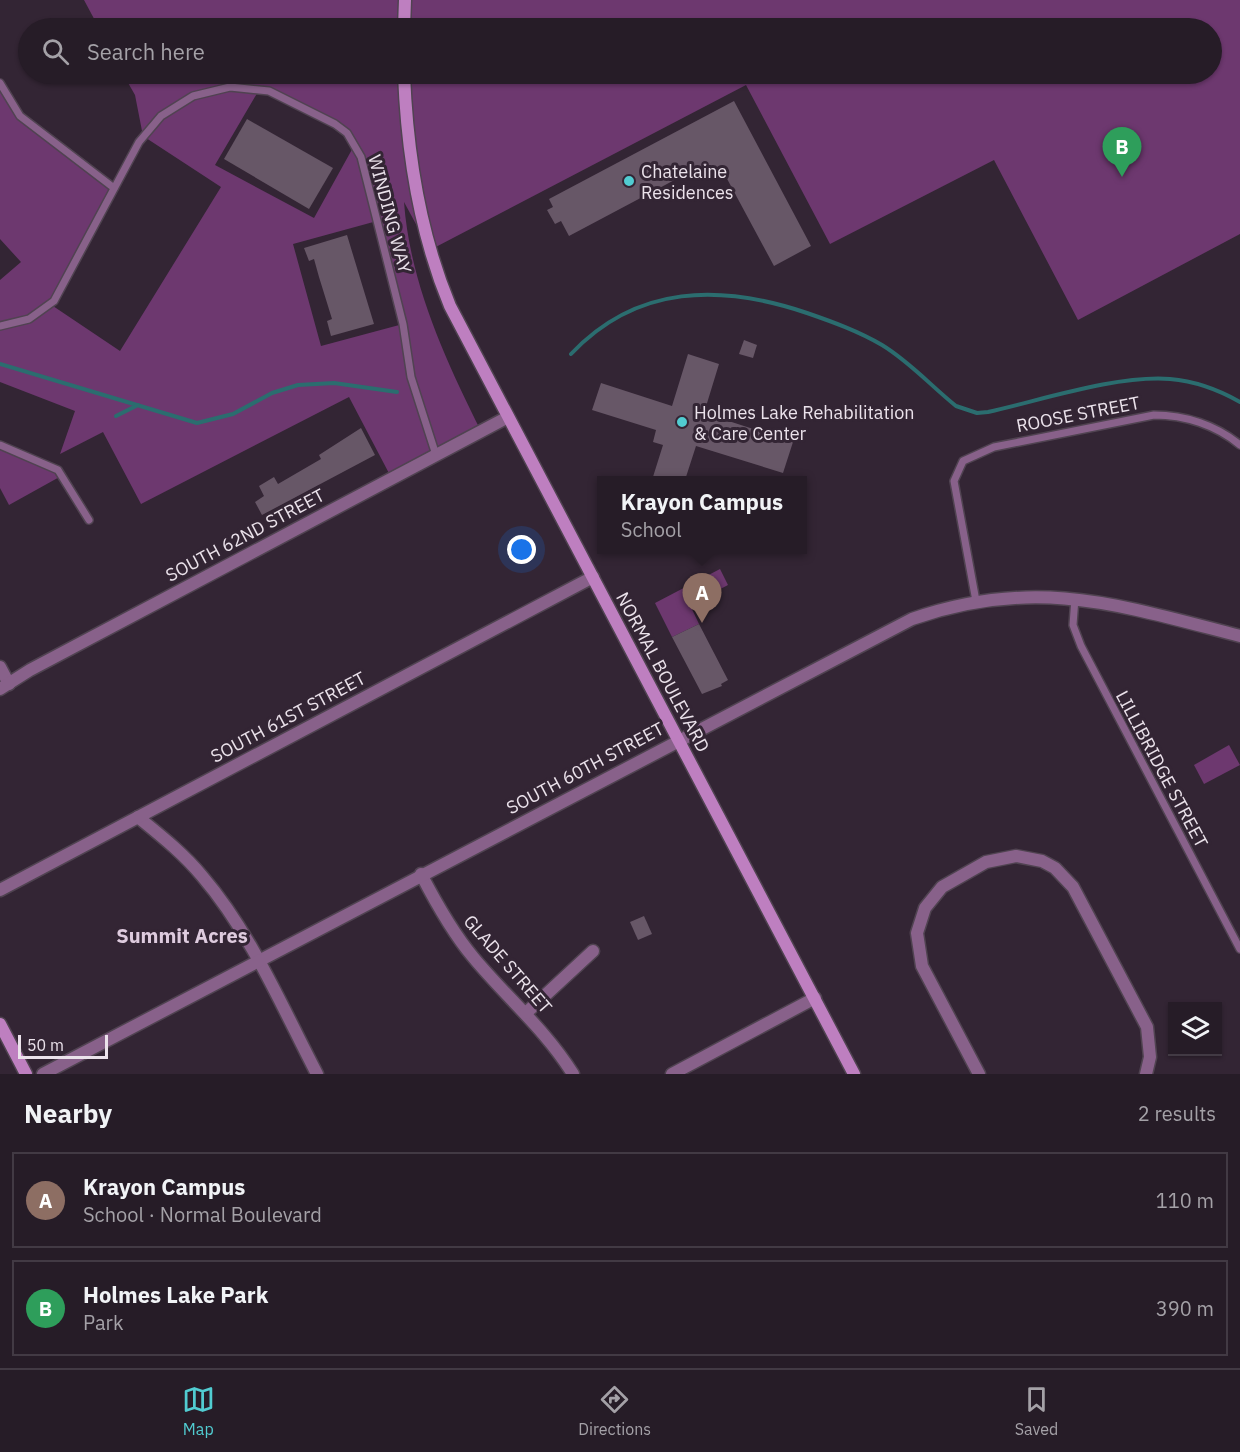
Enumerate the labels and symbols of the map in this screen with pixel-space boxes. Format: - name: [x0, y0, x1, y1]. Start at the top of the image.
- pin: B: [1102, 128, 1142, 177]
- street label: WINDING WAY: [363, 152, 417, 276]
- place label: Chatelaine Residences: [641, 160, 734, 204]
- marker: Chatelaine Residences: [622, 174, 636, 188]
- street label: ROOSE STREET: [1014, 391, 1142, 437]
- place label: Holmes Lake Rehabilitation & Care Center: [694, 401, 915, 445]
- marker: Holmes Lake Rehabilitation & Care Center: [675, 415, 689, 429]
- street label: SOUTH 62ND STREET: [162, 483, 328, 587]
- your location: [507, 535, 536, 564]
- pin: A: [682, 574, 722, 623]
- street label: NORMAL BOULEVARD: [612, 588, 714, 756]
- street label: SOUTH 61ST STREET: [207, 666, 369, 768]
- street label: LILLIBRIDGE STREET: [1111, 687, 1213, 851]
- street label: SOUTH 60TH STREET: [502, 717, 668, 819]
- street label: GLADE STREET: [459, 910, 557, 1018]
- district label: Summit Acres: [116, 922, 248, 949]
- scale bar: [18, 1032, 108, 1060]

